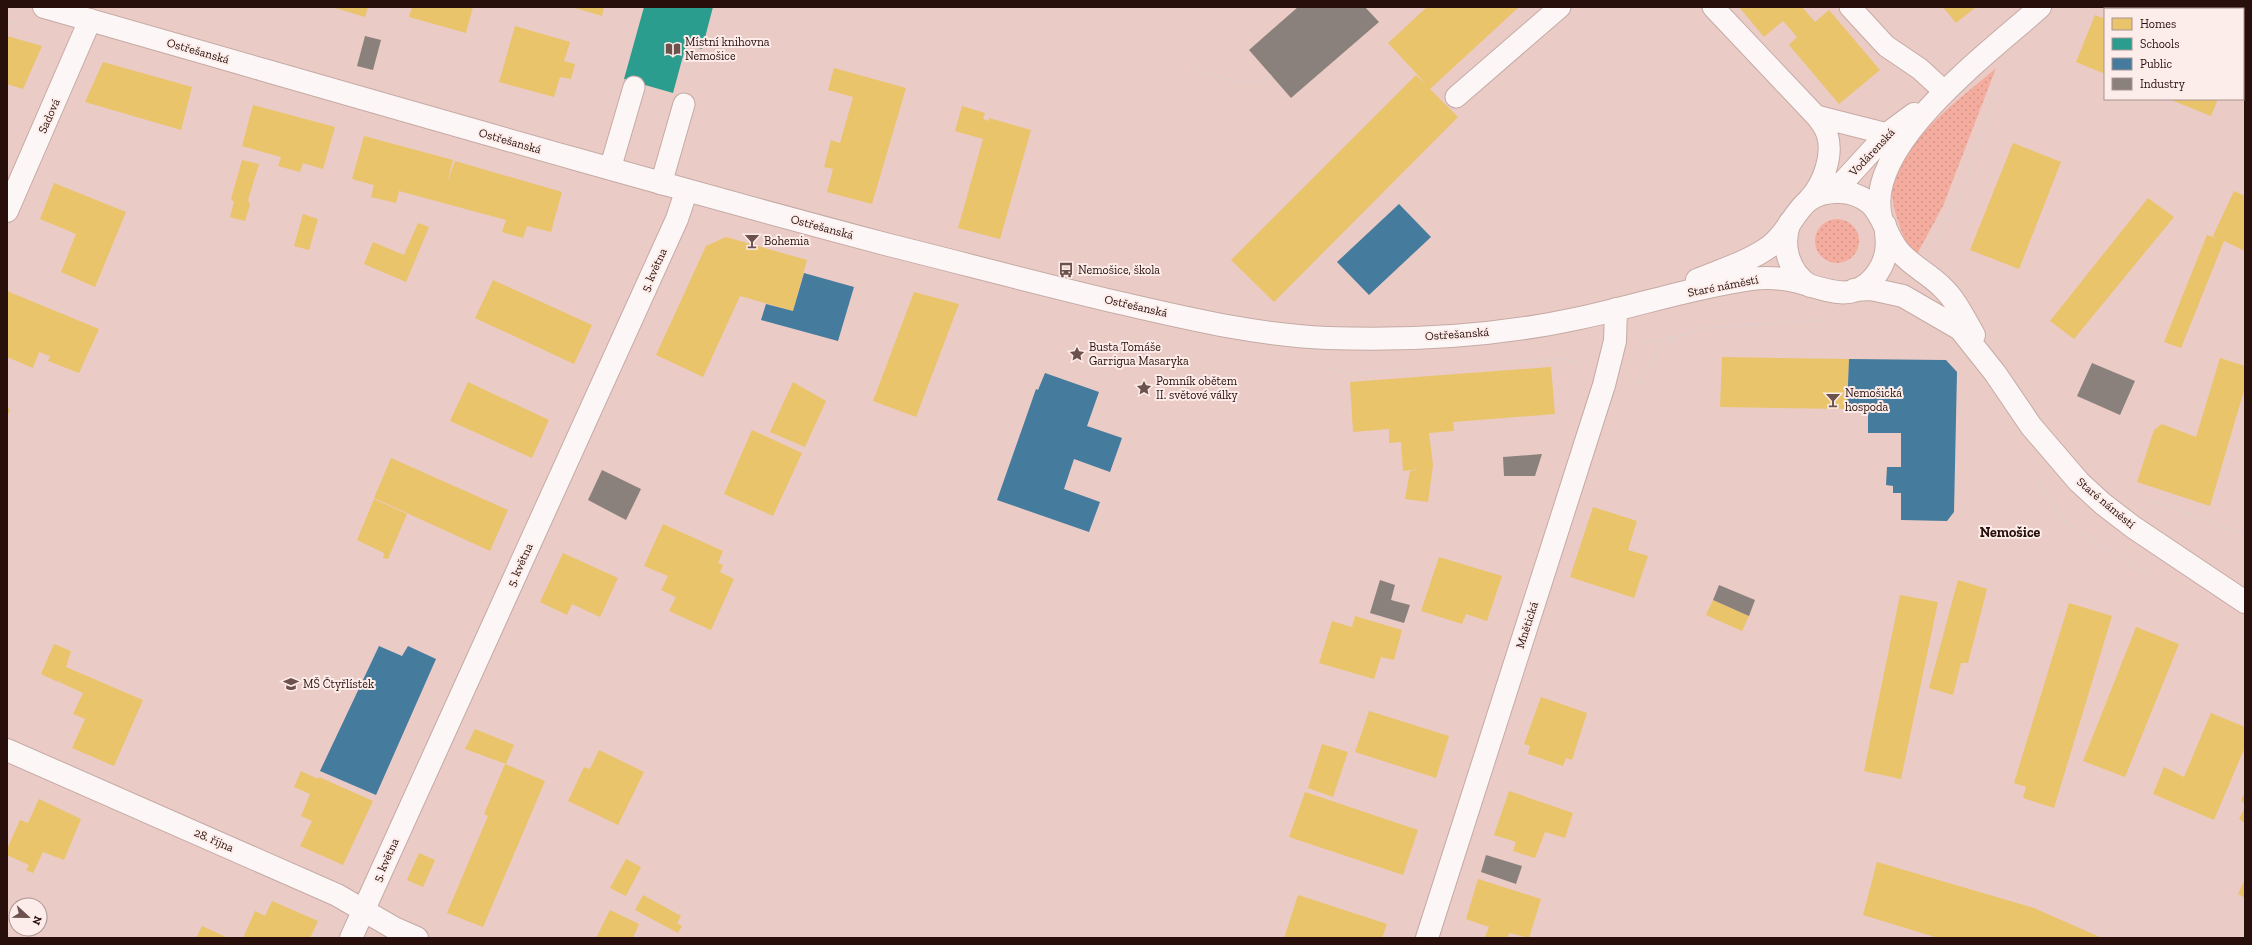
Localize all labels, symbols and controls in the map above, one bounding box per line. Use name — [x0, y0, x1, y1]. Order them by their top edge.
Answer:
legend — [2104, 8, 2244, 100]
text: Homes — [2140, 17, 2176, 31]
street label: Ostřešanská — [165, 35, 231, 67]
place label: Místní knihovna Nemošice — [685, 35, 770, 63]
text: Schools — [2140, 37, 2179, 51]
library icon: Místní knihovna Nemošice — [664, 40, 682, 58]
text: Public — [2140, 57, 2173, 71]
text: Industry — [2140, 77, 2186, 91]
street label: Sadová — [35, 96, 63, 136]
street label: Ostřešanská — [477, 125, 543, 157]
street label: Vodárenská — [1846, 125, 1898, 180]
street label: Ostřešanská — [789, 212, 855, 242]
bar icon: Bohemia — [743, 232, 761, 250]
place label: Bohemia — [764, 234, 809, 248]
street label: 5. května — [638, 246, 670, 294]
bus stop icon: Nemošice, škola — [1057, 261, 1075, 279]
place label: Nemošice, škola — [1078, 263, 1160, 277]
street label: Staré náměstí — [1686, 272, 1760, 300]
street label: Ostřešanská — [1103, 292, 1169, 320]
street label: Ostřešanská — [1424, 325, 1490, 343]
place label: Busta Tomáše Garrigua Masaryka — [1089, 340, 1189, 368]
place icon: Busta Tomáše Garrigua Masaryka — [1068, 345, 1086, 363]
place label: Pomník obětem II. světové války — [1156, 374, 1239, 402]
place icon: Pomník obětem II. světové války — [1135, 379, 1153, 397]
place label: Nemošická hospoda — [1845, 386, 1902, 414]
bar icon: Nemošická hospoda — [1824, 391, 1842, 409]
street label: Staré náměstí — [2074, 475, 2138, 532]
district label: Nemošice — [1980, 524, 2041, 541]
street label: 5. května — [504, 541, 536, 589]
street label: Mnětická — [1513, 600, 1541, 650]
school or university icon: MŠ Čtyřlístek — [282, 675, 300, 693]
place label: MŠ Čtyřlístek — [303, 676, 375, 691]
street label: 28. října — [192, 825, 236, 856]
street label: 5. května — [370, 836, 402, 884]
north arrow — [8, 897, 48, 937]
text: N — [29, 914, 44, 927]

